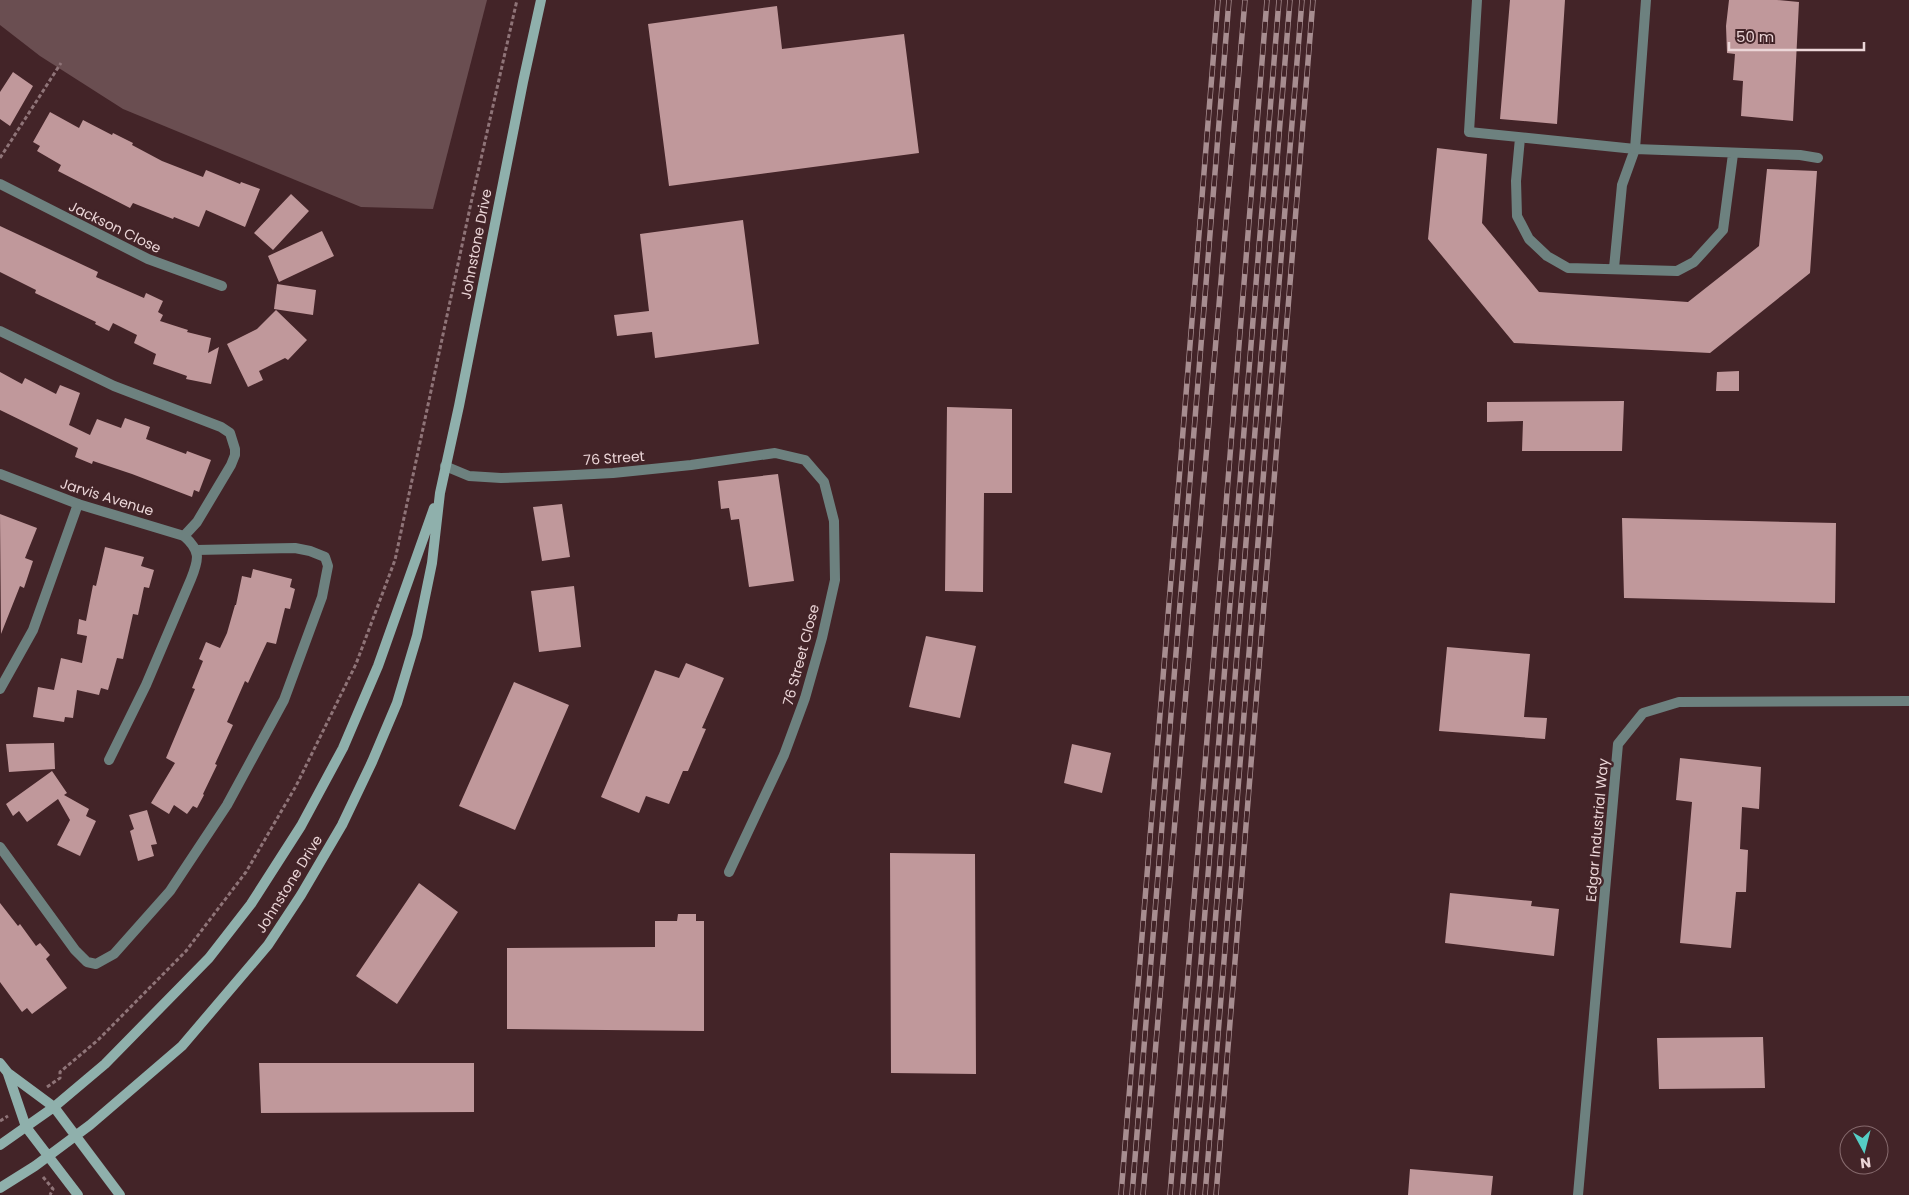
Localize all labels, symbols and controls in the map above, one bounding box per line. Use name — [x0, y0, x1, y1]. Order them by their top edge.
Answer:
scale bar — [1729, 20, 1864, 52]
text: 50 m — [1736, 26, 1774, 47]
street label: Johnstone Drive — [455, 187, 497, 301]
street label: Jackson Close — [65, 196, 165, 258]
street label: 76 Street — [583, 446, 645, 470]
street label: Jarvis Avenue — [58, 473, 157, 521]
street label: 76 Street Close — [778, 602, 824, 708]
street label: Edgar Industrial Way — [1581, 757, 1613, 903]
street label: Johnstone Drive — [251, 831, 327, 937]
north arrow — [1839, 1125, 1889, 1175]
text: N — [1859, 1152, 1872, 1173]

